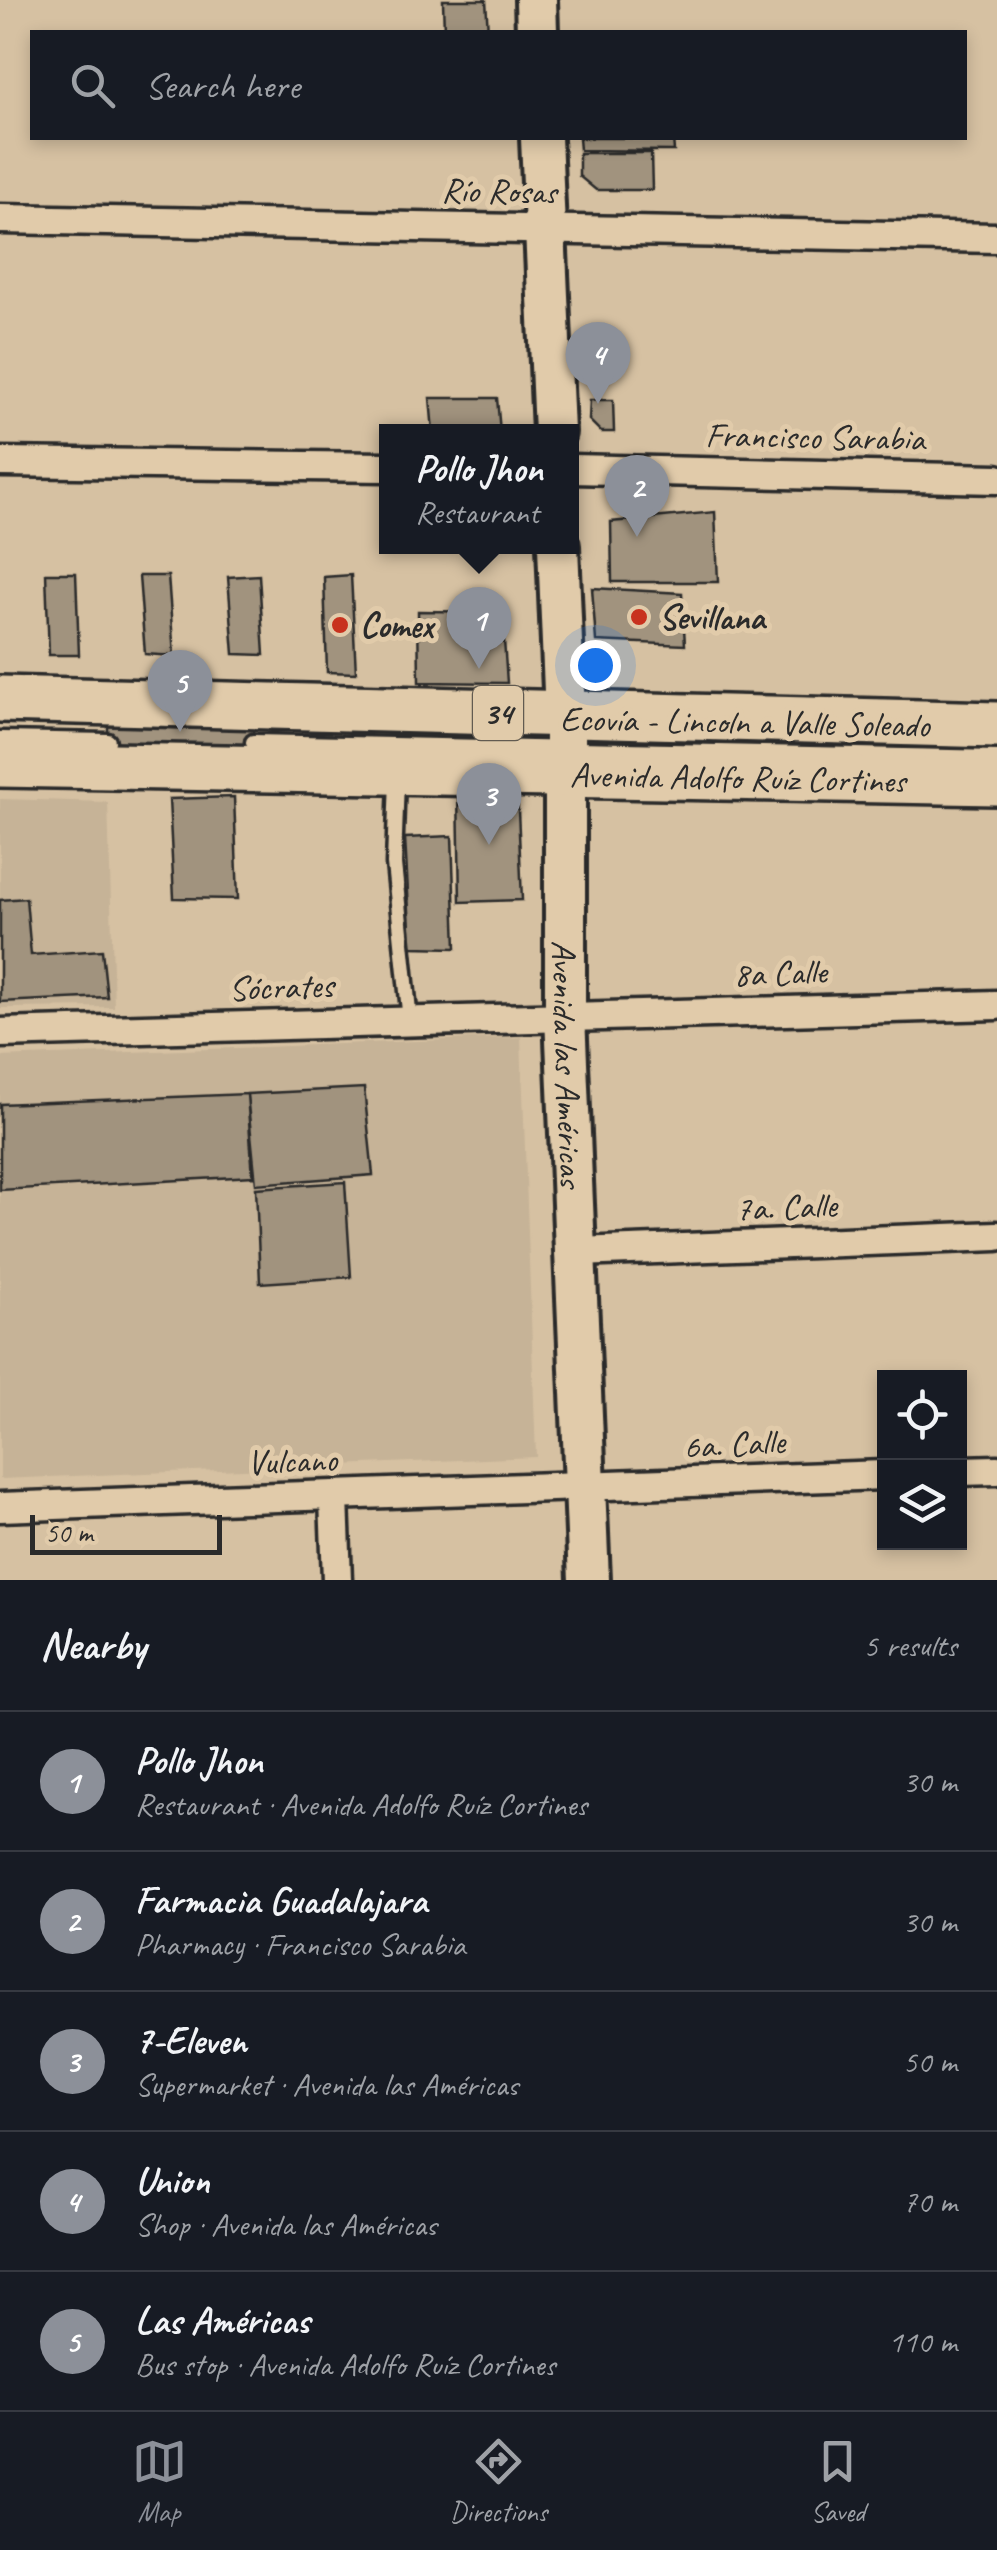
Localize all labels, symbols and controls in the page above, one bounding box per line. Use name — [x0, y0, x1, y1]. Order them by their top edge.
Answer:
search box — [30, 30, 967, 140]
icon: search — [65, 58, 120, 113]
text: Search here — [145, 62, 300, 109]
street label: Río Rosas — [441, 167, 560, 215]
pin: 4 — [566, 322, 630, 404]
street label: Francisco Sarabia — [705, 413, 928, 461]
popup — [379, 424, 579, 554]
text: Pollo Jhon — [415, 445, 543, 492]
pin: 2 — [604, 454, 670, 537]
text: Restaurant — [415, 492, 539, 533]
pin: 1 — [446, 586, 512, 669]
place label: Sevillana — [659, 595, 768, 640]
place label: Comex — [360, 603, 436, 648]
marker: Sevillana — [628, 606, 650, 628]
marker: Comex — [329, 614, 351, 636]
your location — [570, 640, 621, 691]
pin: 5 — [148, 650, 212, 732]
road number: 34 — [473, 686, 523, 740]
street label: Ecovía - Lincoln a Valle Soleado — [560, 696, 932, 748]
street label: Avenida Adolfo Ruíz Cortines — [570, 752, 909, 803]
pin: 3 — [456, 762, 522, 845]
street label: Avenida las Américas — [543, 940, 595, 1191]
street label: 8a Calle — [733, 949, 830, 997]
street label: Sócrates — [228, 963, 337, 1011]
street label: 7a. Calle — [735, 1183, 840, 1231]
map controls — [877, 1370, 967, 1550]
button: locate — [877, 1370, 967, 1460]
street label: 6a. Calle — [682, 1419, 788, 1469]
street label: Vulcano — [246, 1437, 339, 1485]
button: layers — [877, 1460, 967, 1550]
scale bar — [30, 1510, 222, 1554]
text: 50 m — [45, 1515, 93, 1550]
text: Nearby — [40, 1619, 146, 1672]
text: 5 results — [863, 1625, 957, 1666]
text: Pollo Jhon — [135, 1737, 263, 1784]
text: 1 — [65, 1761, 80, 1802]
text: 30 m — [903, 1761, 957, 1802]
text: Restaurant · Avenida Adolfo Ruíz Cortines — [135, 1784, 587, 1825]
text: Farmacia Guadalajara — [135, 1877, 427, 1924]
text: 2 — [65, 1901, 80, 1942]
text: 30 m — [903, 1901, 957, 1942]
text: Pharmacy · Francisco Sarabia — [135, 1924, 466, 1965]
text: 7-Eleven — [135, 2017, 247, 2064]
text: 3 — [65, 2041, 80, 2082]
text: 50 m — [903, 2041, 957, 2082]
text: Supermarket · Avenida las Américas — [135, 2064, 518, 2105]
text: Union — [135, 2157, 209, 2204]
text: 4 — [65, 2181, 80, 2222]
text: 70 m — [903, 2181, 957, 2222]
text: Shop · Avenida las Américas — [135, 2204, 437, 2245]
text: Las Américas — [135, 2297, 310, 2344]
text: 5 — [66, 2321, 79, 2362]
text: 110 m — [888, 2321, 957, 2362]
text: Bus stop · Avenida Adolfo Ruíz Cortines — [135, 2344, 555, 2385]
tab: Map — [132, 2434, 187, 2529]
tab: Directions — [450, 2434, 547, 2529]
tab: Saved — [810, 2434, 865, 2529]

